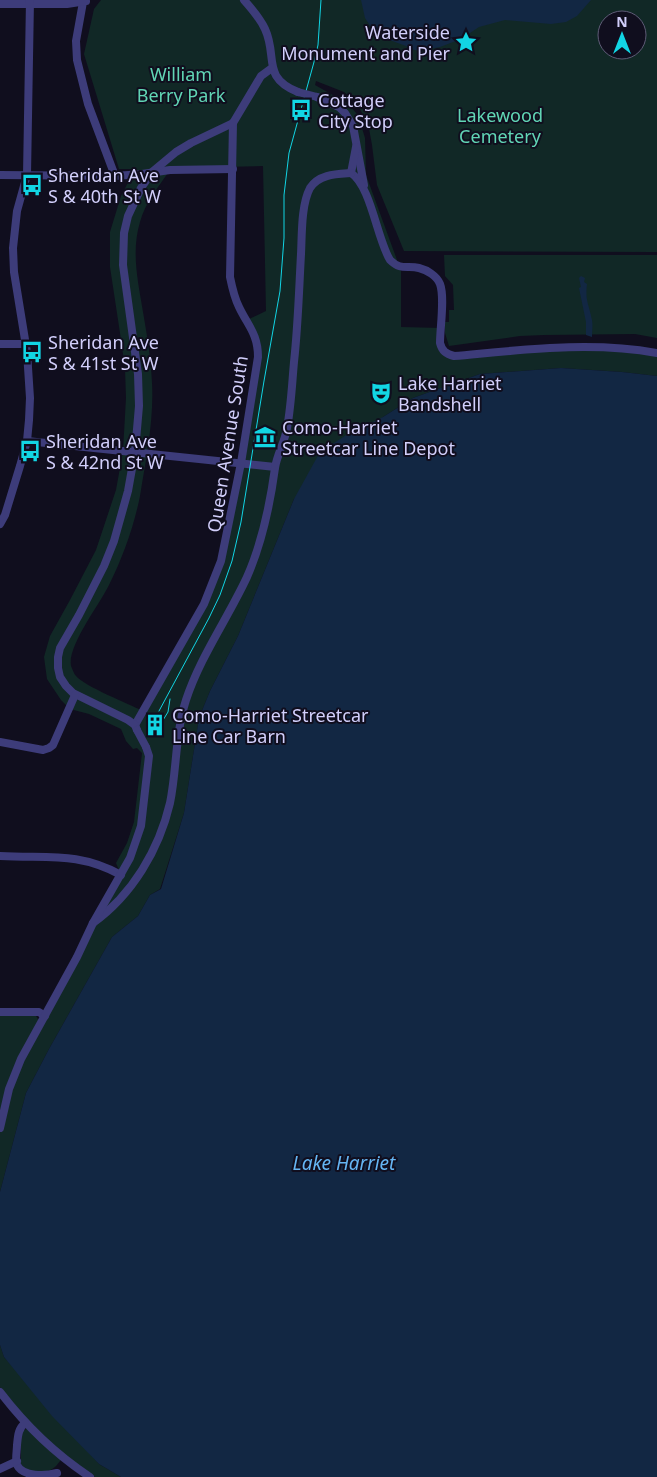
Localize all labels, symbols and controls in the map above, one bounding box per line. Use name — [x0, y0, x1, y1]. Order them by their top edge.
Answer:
north arrow — [597, 10, 647, 60]
text: N — [616, 12, 628, 31]
place label: Waterside Monument and Pier — [281, 20, 451, 65]
place icon: Waterside Monument and Pier — [453, 29, 479, 55]
park label: William Berry Park — [137, 62, 226, 107]
place label: Cottage City Stop — [318, 88, 393, 133]
bus stop icon: Cottage City Stop — [288, 97, 314, 123]
park label: Lakewood Cemetery — [457, 103, 543, 148]
place label: Sheridan Ave S & 40th St W — [48, 163, 161, 208]
bus stop icon: Sheridan Ave S & 40th St W — [19, 172, 45, 198]
place label: Sheridan Ave S & 41st St W — [48, 330, 159, 375]
bus stop icon: Sheridan Ave S & 41st St W — [19, 339, 45, 365]
street label: Queen Avenue South — [201, 354, 253, 534]
place label: Lake Harriet Bandshell — [398, 371, 502, 416]
theatre icon: Lake Harriet Bandshell — [368, 380, 394, 406]
place label: Como-Harriet Streetcar Line Depot — [282, 415, 455, 460]
museum icon: Como-Harriet Streetcar Line Depot — [252, 424, 278, 450]
place label: Sheridan Ave S & 42nd St W — [46, 429, 164, 474]
bus stop icon: Sheridan Ave S & 42nd St W — [17, 438, 43, 464]
place label: Como-Harriet Streetcar Line Car Barn — [172, 703, 369, 748]
building icon: Como-Harriet Streetcar Line Car Barn — [142, 712, 168, 738]
water label: Lake Harriet — [293, 1150, 396, 1176]

